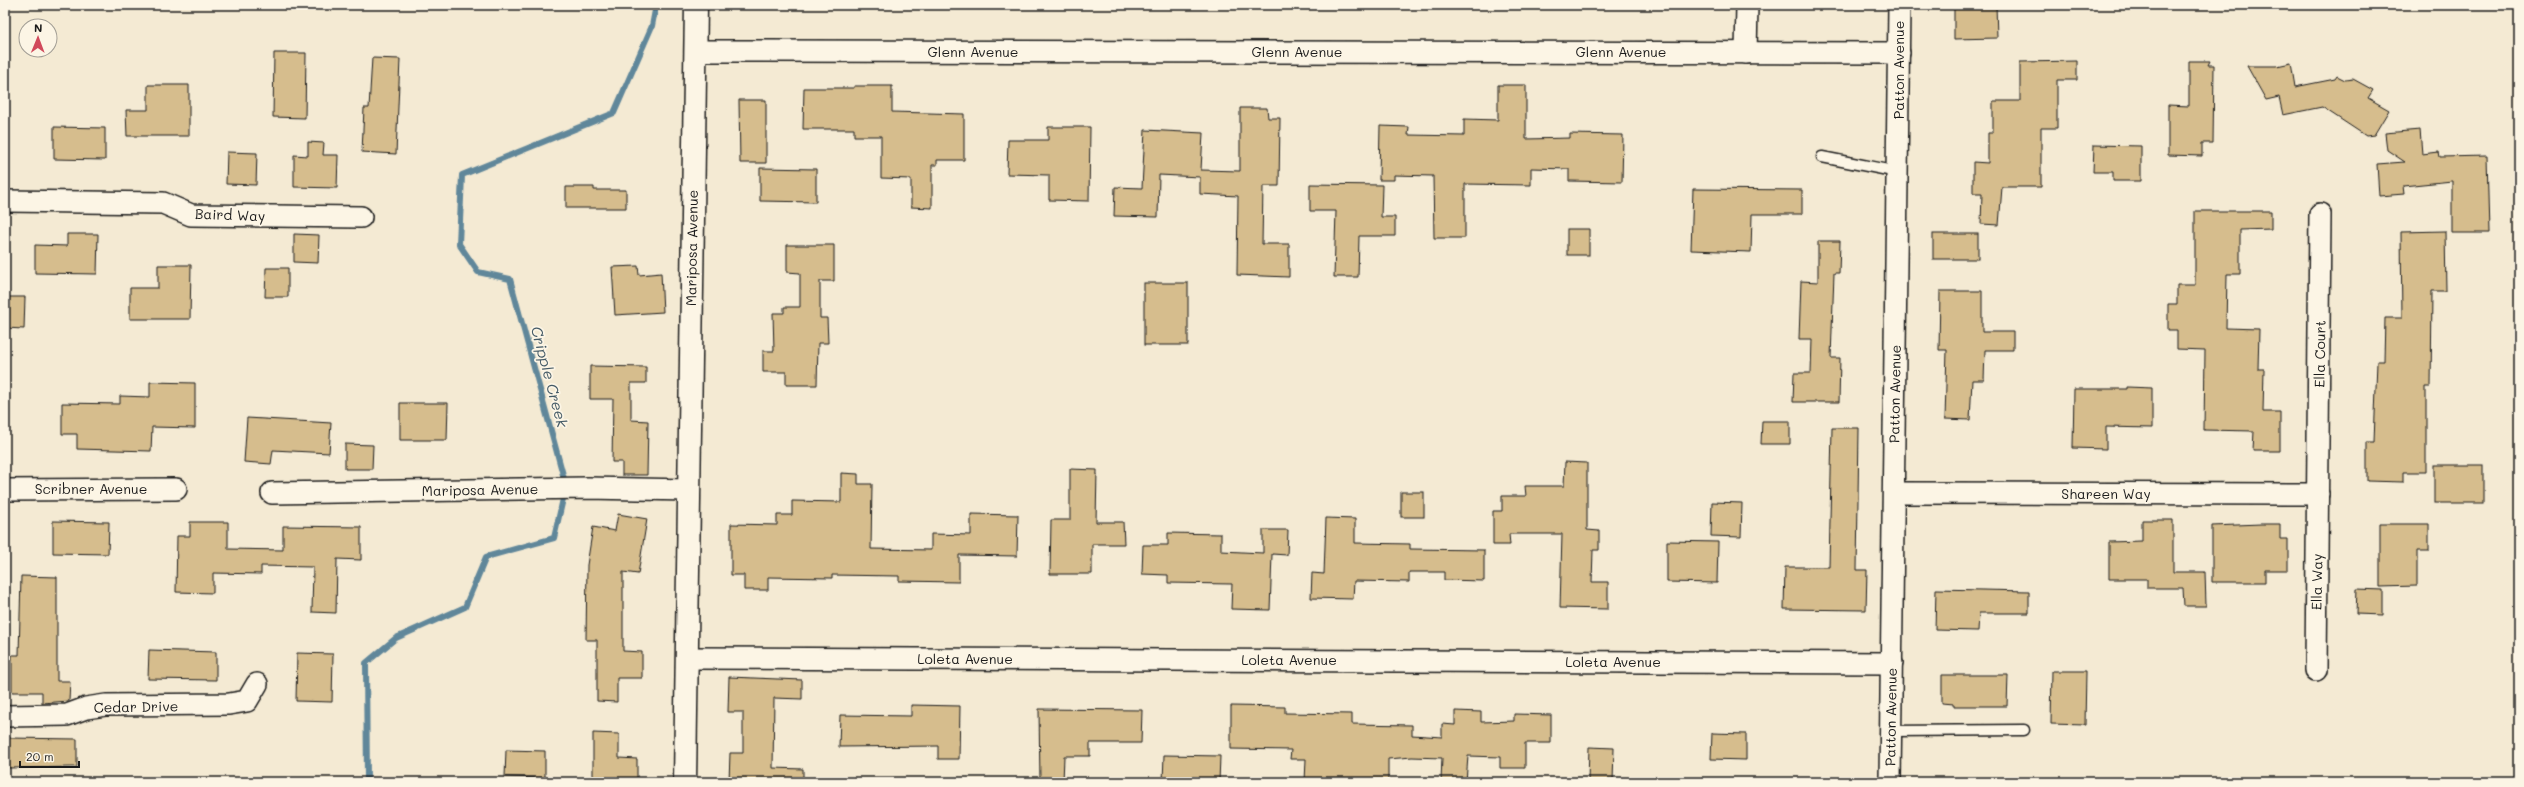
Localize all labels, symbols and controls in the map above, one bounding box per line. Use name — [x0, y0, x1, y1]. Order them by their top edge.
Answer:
north arrow — [18, 18, 58, 58]
text: N — [34, 20, 42, 35]
street label: Patton Avenue — [1889, 21, 1908, 119]
street label: Glenn Avenue — [928, 42, 1019, 61]
street label: Glenn Avenue — [1252, 42, 1343, 61]
street label: Glenn Avenue — [1576, 42, 1667, 61]
street label: Mariposa Avenue — [681, 190, 702, 306]
street label: Baird Way — [195, 204, 266, 225]
street label: Ella Court — [2309, 320, 2330, 388]
water label: Cripple Creek — [527, 324, 573, 431]
street label: Patton Avenue — [1884, 345, 1905, 443]
street label: Scribner Avenue — [35, 479, 147, 498]
street label: Mariposa Avenue — [422, 479, 538, 500]
street label: Shareen Way — [2061, 484, 2151, 503]
street label: Ella Way — [2307, 554, 2326, 610]
street label: Loleta Avenue — [917, 649, 1013, 668]
street label: Loleta Avenue — [1241, 650, 1337, 669]
street label: Loleta Avenue — [1565, 652, 1661, 671]
street label: Patton Avenue — [1880, 668, 1901, 766]
street label: Cedar Drive — [93, 696, 179, 717]
scale bar — [20, 743, 79, 769]
text: 20 m — [26, 748, 54, 764]

